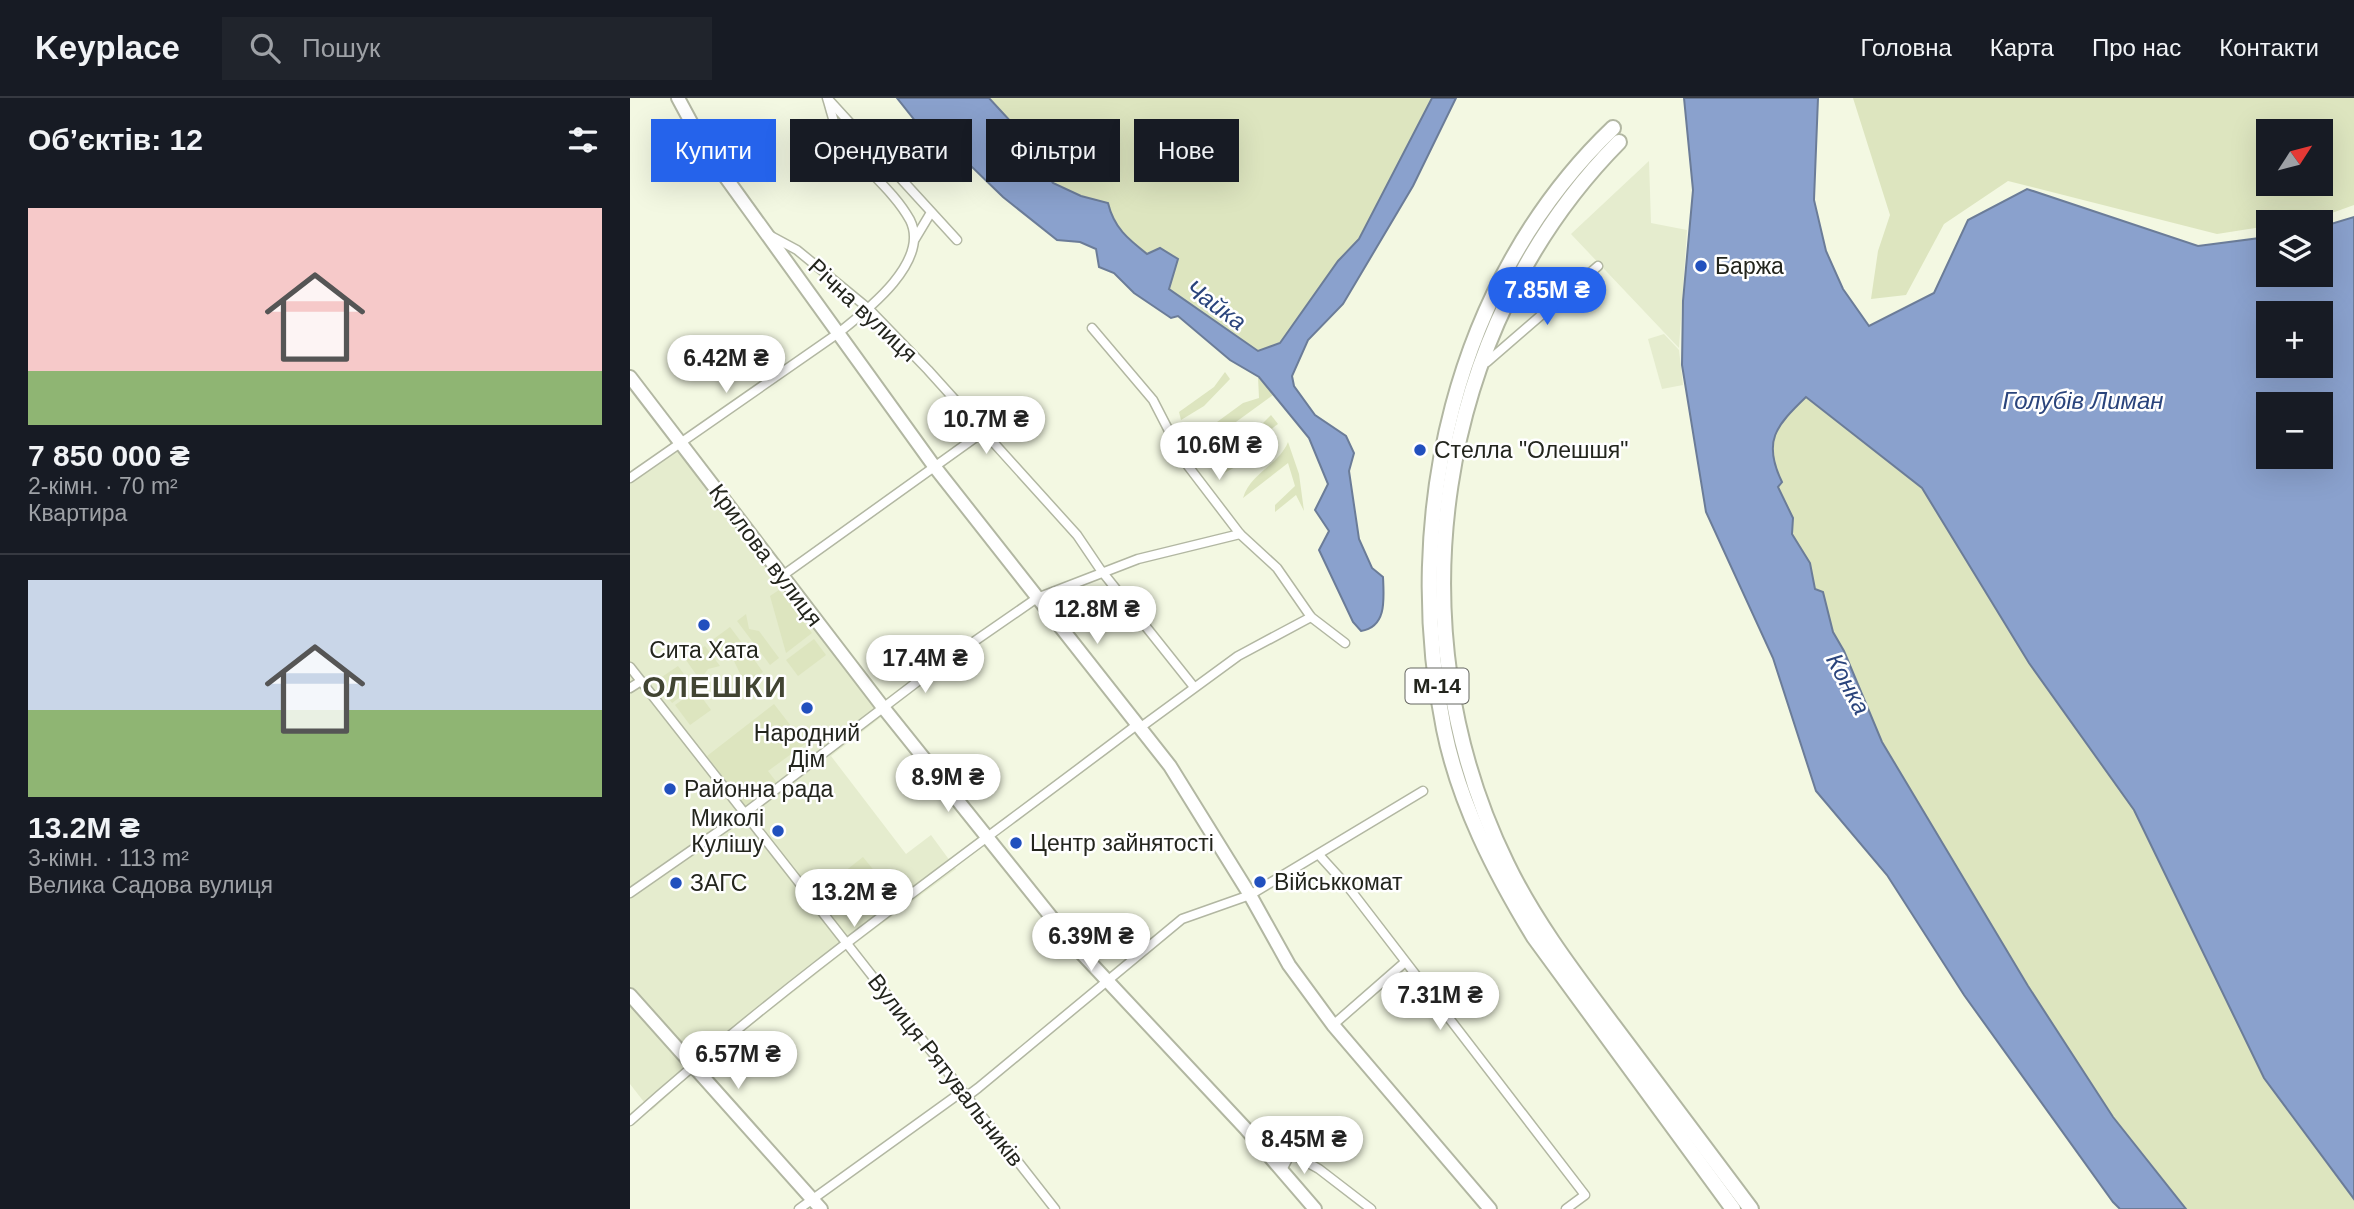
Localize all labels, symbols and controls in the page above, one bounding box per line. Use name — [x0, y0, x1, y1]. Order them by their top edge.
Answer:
search box — [222, 17, 712, 80]
text: Keyplace — [35, 29, 180, 66]
icon: search — [246, 29, 284, 67]
text: Пошук — [302, 33, 380, 63]
text: Головна — [1861, 34, 1952, 61]
text: Карта — [1990, 34, 2054, 61]
text: Про нас — [2092, 34, 2181, 61]
text: Контакти — [2219, 34, 2319, 61]
chip: Купити — [651, 119, 776, 182]
chip: Орендувати — [790, 119, 972, 182]
chip: Фільтри — [986, 119, 1120, 182]
chip: Нове — [1134, 119, 1239, 182]
north arrow — [2256, 119, 2333, 196]
map controls — [2256, 119, 2333, 469]
icon: filters — [564, 121, 602, 159]
text: Об’єктів: 12 — [28, 123, 203, 156]
button: layers — [2256, 210, 2333, 287]
street label: Річна вулиця — [803, 253, 923, 367]
place label: Баржа — [1715, 253, 1784, 279]
icon: home — [252, 254, 378, 380]
marker: Баржа — [1693, 258, 1709, 274]
pin: 7.85M ₴ — [1482, 268, 1612, 327]
water label: Чайка — [1181, 274, 1252, 335]
text: 7.85M ₴ — [1504, 277, 1590, 303]
button: + — [2256, 301, 2333, 378]
pin: 6.42M ₴ — [661, 336, 791, 395]
text: 6.42M ₴ — [683, 345, 769, 371]
water label: Голубів Лиман — [2002, 387, 2164, 414]
button: − — [2256, 392, 2333, 469]
pin: 10.7M ₴ — [921, 396, 1051, 456]
text: 10.7M ₴ — [943, 406, 1029, 432]
pin: 10.6M ₴ — [1154, 422, 1284, 482]
text: 10.6M ₴ — [1176, 432, 1262, 458]
place label: Стелла "Олешшя" — [1434, 437, 1628, 463]
text: 7 850 000 ₴ — [28, 439, 190, 472]
marker: Стелла "Олешшя" — [1412, 442, 1428, 458]
text: 2-кімн. · 70 m² — [28, 473, 178, 499]
street label: Крилова вулиця — [704, 479, 828, 631]
text: Квартира — [28, 500, 127, 526]
pin: 12.8M ₴ — [1032, 587, 1162, 646]
text: 12.8M ₴ — [1054, 596, 1140, 622]
marker: Сита Хата — [696, 617, 712, 633]
icon: home — [252, 626, 378, 752]
pin: 17.4M ₴ — [860, 636, 990, 695]
place label: Сита Хата — [649, 637, 759, 663]
text: 17.4M ₴ — [882, 645, 968, 671]
water label: Конка — [1821, 649, 1876, 719]
road number: М-14 — [1406, 668, 1468, 704]
district label: ОЛЕШКИ — [642, 670, 788, 703]
marker: Народний Дім — [799, 700, 815, 716]
place label: Народний Дім — [754, 720, 860, 772]
pin: 8.9M ₴ — [891, 754, 1005, 814]
text: 8.9M ₴ — [912, 764, 984, 790]
place label: Районна рада — [684, 776, 834, 802]
marker: Районна рада — [662, 781, 678, 797]
place label: Миколі Кулішу — [691, 805, 764, 857]
text: 13.2M ₴ — [28, 811, 140, 844]
marker: Миколі Кулішу — [770, 823, 786, 839]
place label: Центр зайнятості — [1030, 830, 1214, 856]
marker: Центр зайнятості — [1008, 835, 1024, 851]
text: 3-кімн. · 113 m² — [28, 845, 189, 871]
place label: Військкомат — [1274, 869, 1403, 895]
place label: ЗАГС — [690, 870, 747, 896]
pin: 13.2M ₴ — [789, 870, 919, 929]
text: Велика Садова вулиця — [28, 872, 273, 898]
marker: Військкомат — [1252, 874, 1268, 890]
marker: ЗАГС — [668, 875, 684, 891]
text: 13.2M ₴ — [811, 879, 897, 905]
pin: 6.39M ₴ — [1026, 914, 1156, 973]
text: 6.39M ₴ — [1048, 923, 1134, 949]
street label: Вулиця Рятувальників — [863, 969, 1029, 1171]
pin: 7.31M ₴ — [1375, 972, 1505, 1032]
text: 7.31M ₴ — [1397, 982, 1483, 1008]
pin: 6.57M ₴ — [673, 1032, 803, 1091]
text: 6.57M ₴ — [695, 1041, 781, 1067]
pin: 8.45M ₴ — [1239, 1116, 1369, 1176]
text: 8.45M ₴ — [1261, 1126, 1347, 1152]

